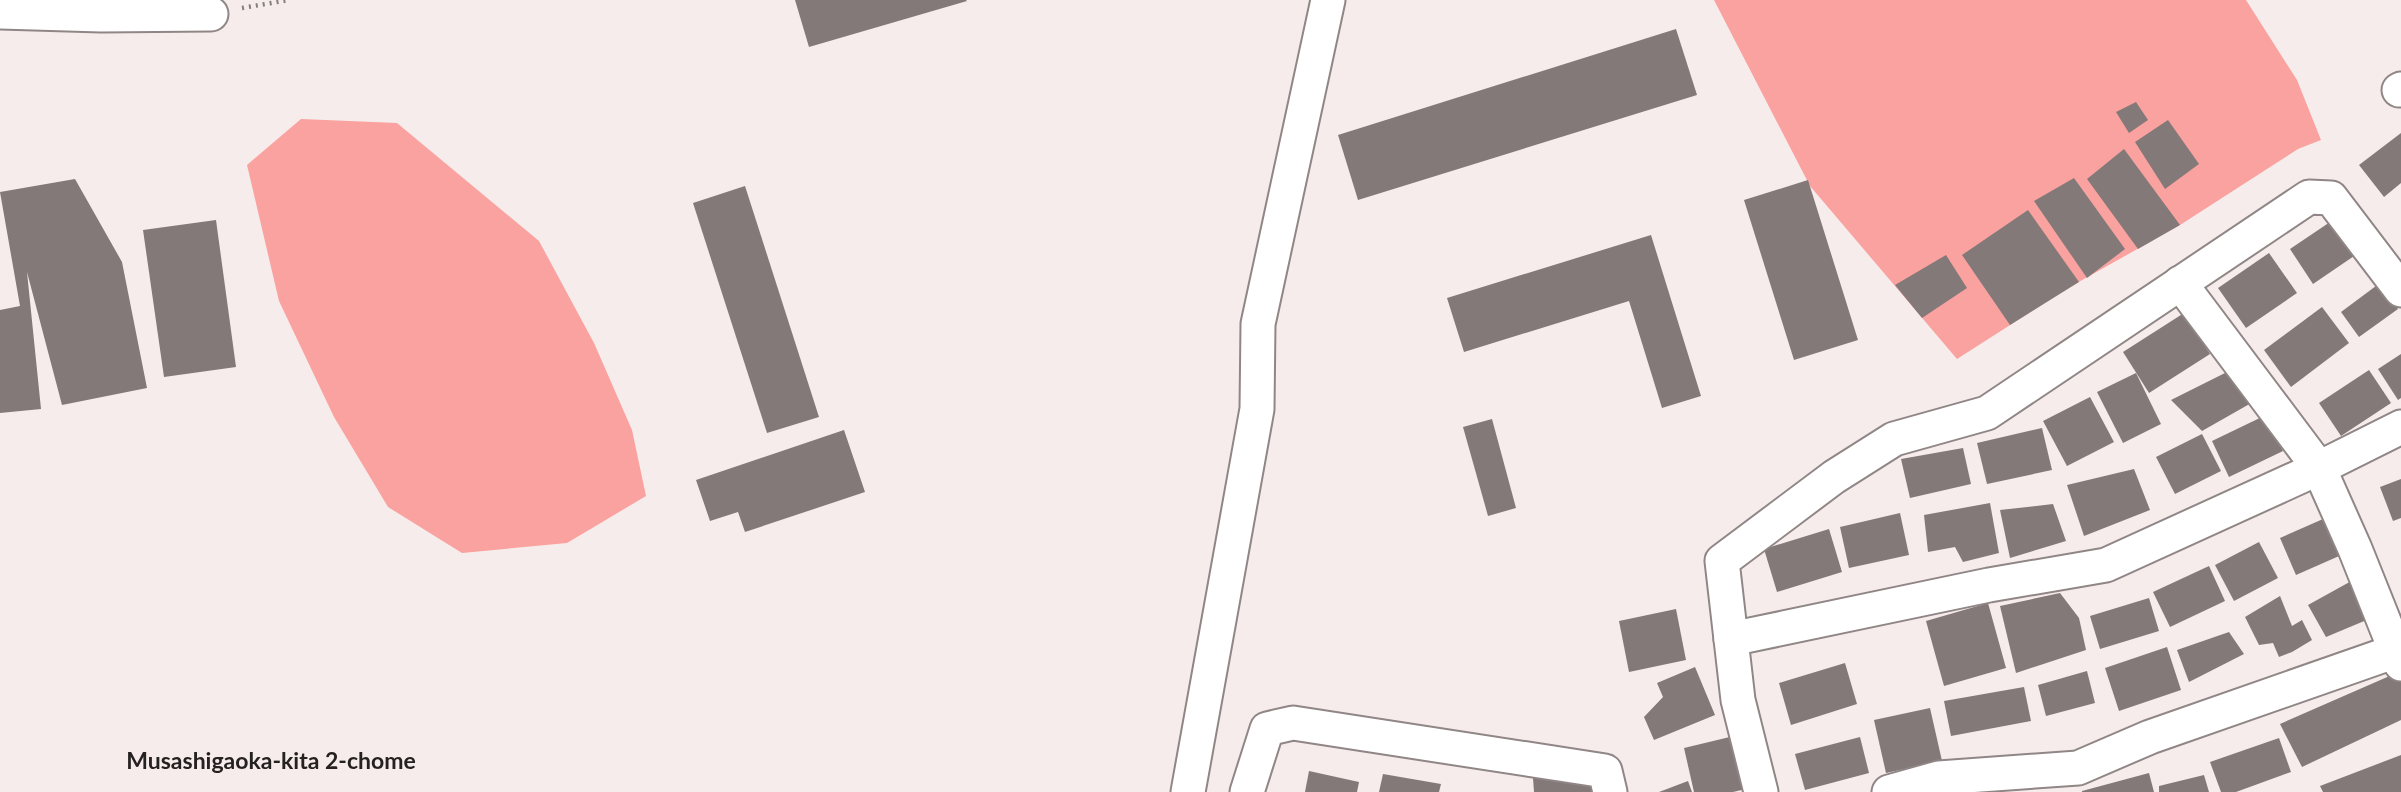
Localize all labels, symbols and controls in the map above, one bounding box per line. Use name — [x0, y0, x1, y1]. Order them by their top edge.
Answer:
district label: Musashigaoka-kita 2-chome — [126, 746, 416, 774]

